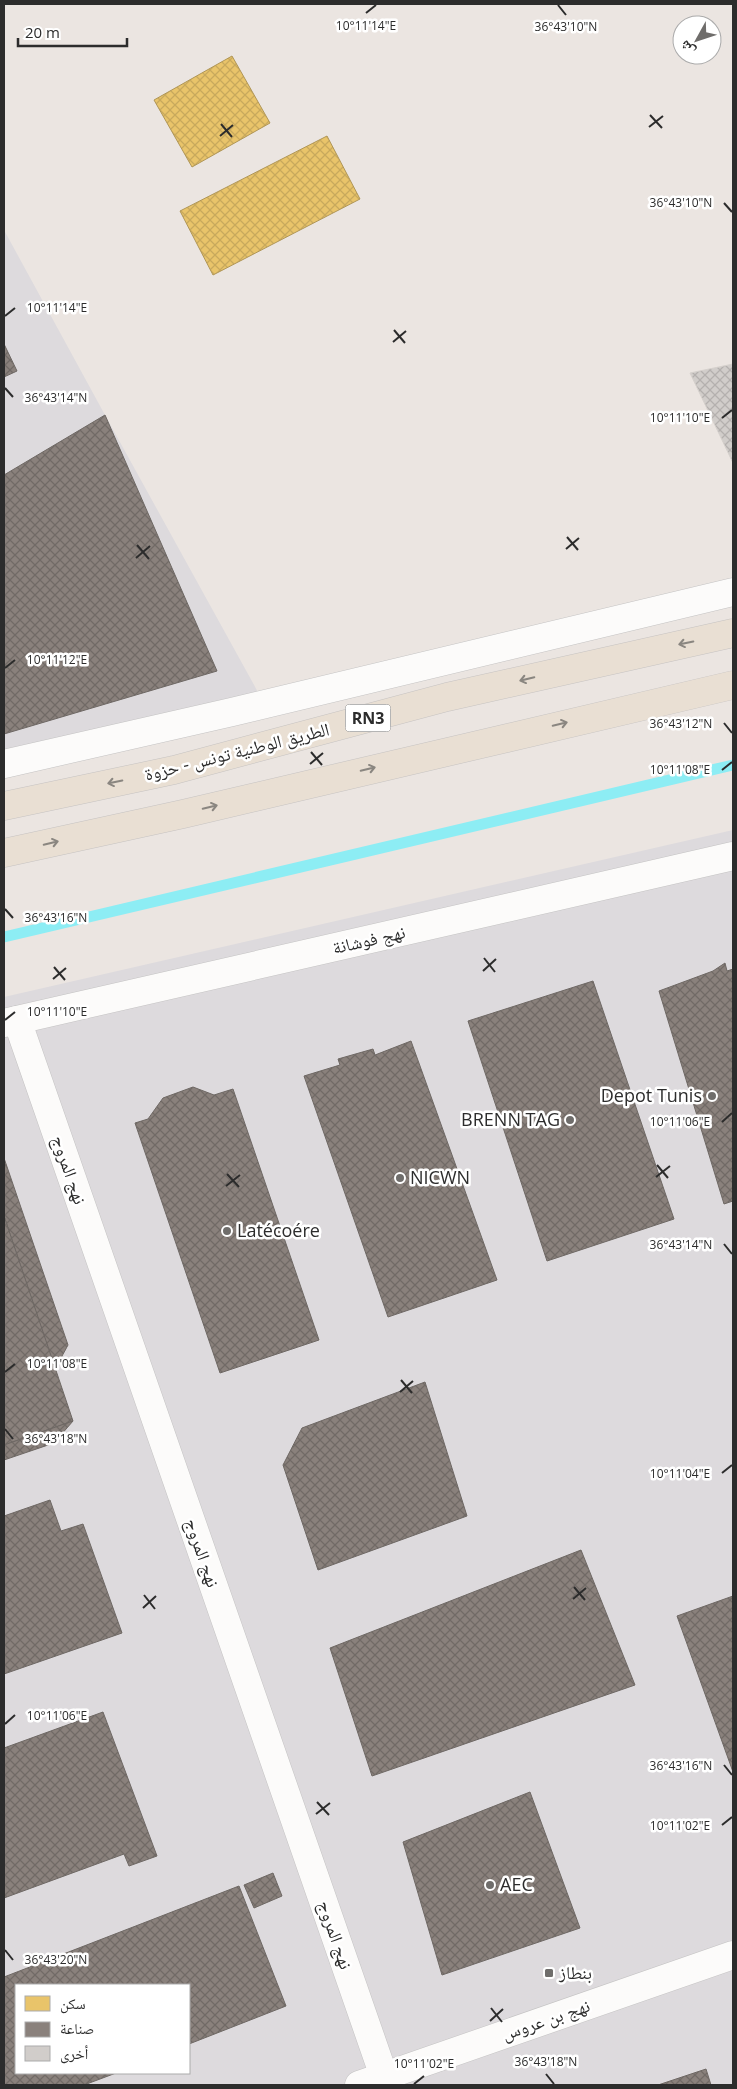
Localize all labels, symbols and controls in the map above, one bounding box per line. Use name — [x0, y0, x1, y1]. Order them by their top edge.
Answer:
scale bar — [18, 15, 126, 47]
north arrow — [672, 15, 722, 65]
text: 10°11'14"E — [336, 17, 396, 34]
text: 36°43'10"N — [535, 18, 597, 35]
text: 20 m — [25, 22, 60, 42]
text: ش — [675, 37, 699, 60]
text: 36°43'10"N — [650, 194, 712, 211]
text: 10°11'14"E — [27, 299, 87, 316]
text: 36°43'14"N — [25, 389, 87, 406]
text: 10°11'10"E — [650, 409, 710, 426]
one-way arrow — [678, 639, 694, 648]
text: 10°11'12"E — [27, 651, 87, 668]
one-way arrow — [520, 675, 536, 684]
road number: RN3 — [346, 704, 390, 731]
text: 36°43'12"N — [650, 715, 712, 732]
street label: الطريق الوطنية تونس - حزوة — [142, 716, 332, 786]
one-way arrow — [552, 719, 568, 729]
text: 10°11'08"E — [650, 761, 710, 778]
one-way arrow — [359, 764, 375, 773]
one-way arrow — [107, 778, 123, 787]
one-way arrow — [201, 802, 217, 811]
one-way arrow — [43, 838, 59, 847]
text: 36°43'16"N — [25, 909, 87, 926]
street label: نهج فوشانة — [330, 919, 408, 960]
text: 10°11'10"E — [27, 1003, 87, 1020]
place label: Depot Tunis — [601, 1083, 702, 1107]
marker: Depot Tunis — [706, 1090, 718, 1102]
place label: BRENN TAG — [461, 1107, 560, 1131]
text: 10°11'06"E — [650, 1113, 710, 1130]
marker: BRENN TAG — [564, 1114, 576, 1126]
street label: نهج المروج — [46, 1132, 93, 1208]
place label: NICWN — [410, 1165, 470, 1189]
marker: NICWN — [394, 1172, 406, 1184]
place label: Latécoére — [237, 1218, 320, 1242]
marker: Latécoére — [221, 1225, 233, 1237]
text: 36°43'14"N — [650, 1236, 712, 1253]
text: 10°11'08"E — [27, 1355, 87, 1372]
text: 36°43'18"N — [25, 1430, 87, 1447]
text: 10°11'04"E — [650, 1465, 710, 1482]
street label: نهج المروج — [179, 1515, 226, 1591]
text: 10°11'06"E — [27, 1707, 87, 1724]
text: 36°43'16"N — [650, 1757, 712, 1774]
text: 10°11'02"E — [650, 1817, 710, 1834]
place label: AEC — [500, 1872, 533, 1896]
marker: AEC — [484, 1879, 496, 1891]
street label: نهج المروج — [312, 1897, 359, 1973]
text: 36°43'20"N — [25, 1951, 87, 1968]
place label: بنطاز — [558, 1960, 592, 1984]
marker: بنطاز — [543, 1967, 555, 1979]
legend — [15, 1984, 190, 2074]
text: سكن — [60, 1993, 86, 2014]
street label: نهج بن عروس — [498, 1993, 593, 2046]
text: صناعة — [60, 2018, 94, 2038]
text: أخرى — [60, 2043, 89, 2064]
text: 36°43'18"N — [515, 2053, 577, 2070]
text: 10°11'02"E — [394, 2055, 454, 2072]

